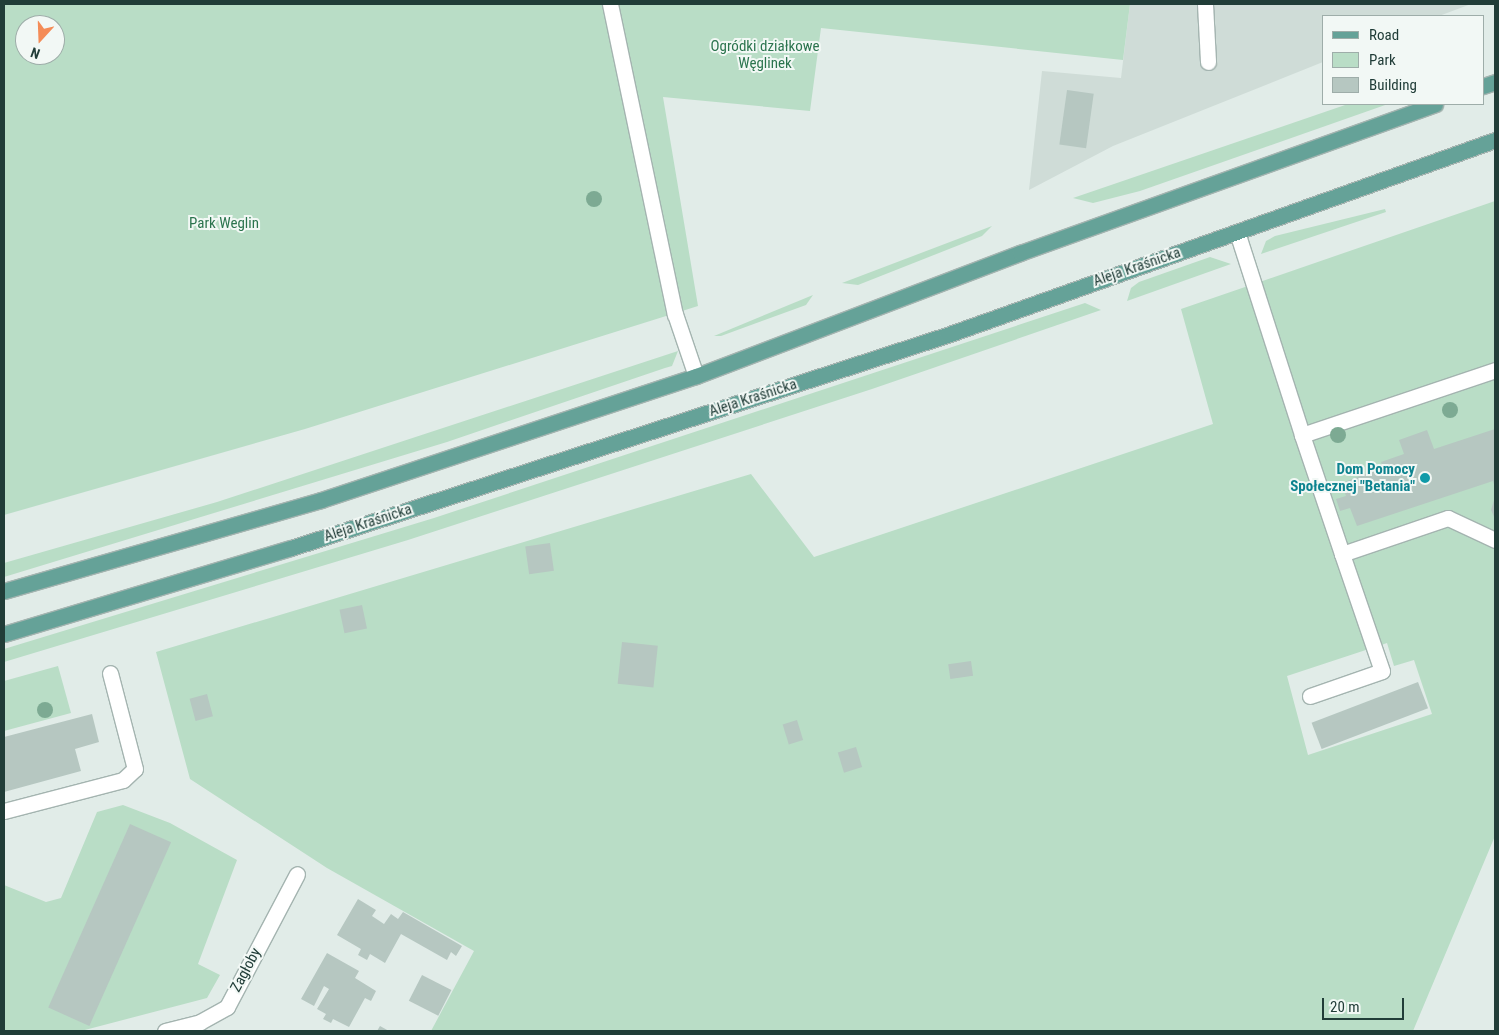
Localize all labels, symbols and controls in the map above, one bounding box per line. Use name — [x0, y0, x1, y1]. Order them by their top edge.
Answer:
north arrow — [15, 15, 65, 65]
legend — [1322, 15, 1484, 105]
text: Road — [1369, 26, 1399, 44]
park label: Ogródki działkowe Węglinek — [711, 37, 819, 72]
text: N — [28, 44, 42, 62]
text: Park — [1369, 51, 1396, 69]
text: Building — [1369, 76, 1417, 94]
park label: Park Weglin — [189, 215, 259, 233]
street label: Aleja Kraśnicka — [1091, 244, 1183, 290]
street label: Aleja Kraśnicka — [707, 375, 799, 421]
place label: Dom Pomocy Społecznej "Betania" — [1290, 460, 1415, 495]
marker: Dom Pomocy Społecznej "Betania" — [1419, 472, 1431, 484]
street label: Aleja Kraśnicka — [322, 500, 414, 546]
street label: Zagłoby — [227, 945, 265, 995]
scale bar — [1324, 988, 1406, 1020]
text: 20 m — [1330, 998, 1360, 1016]

